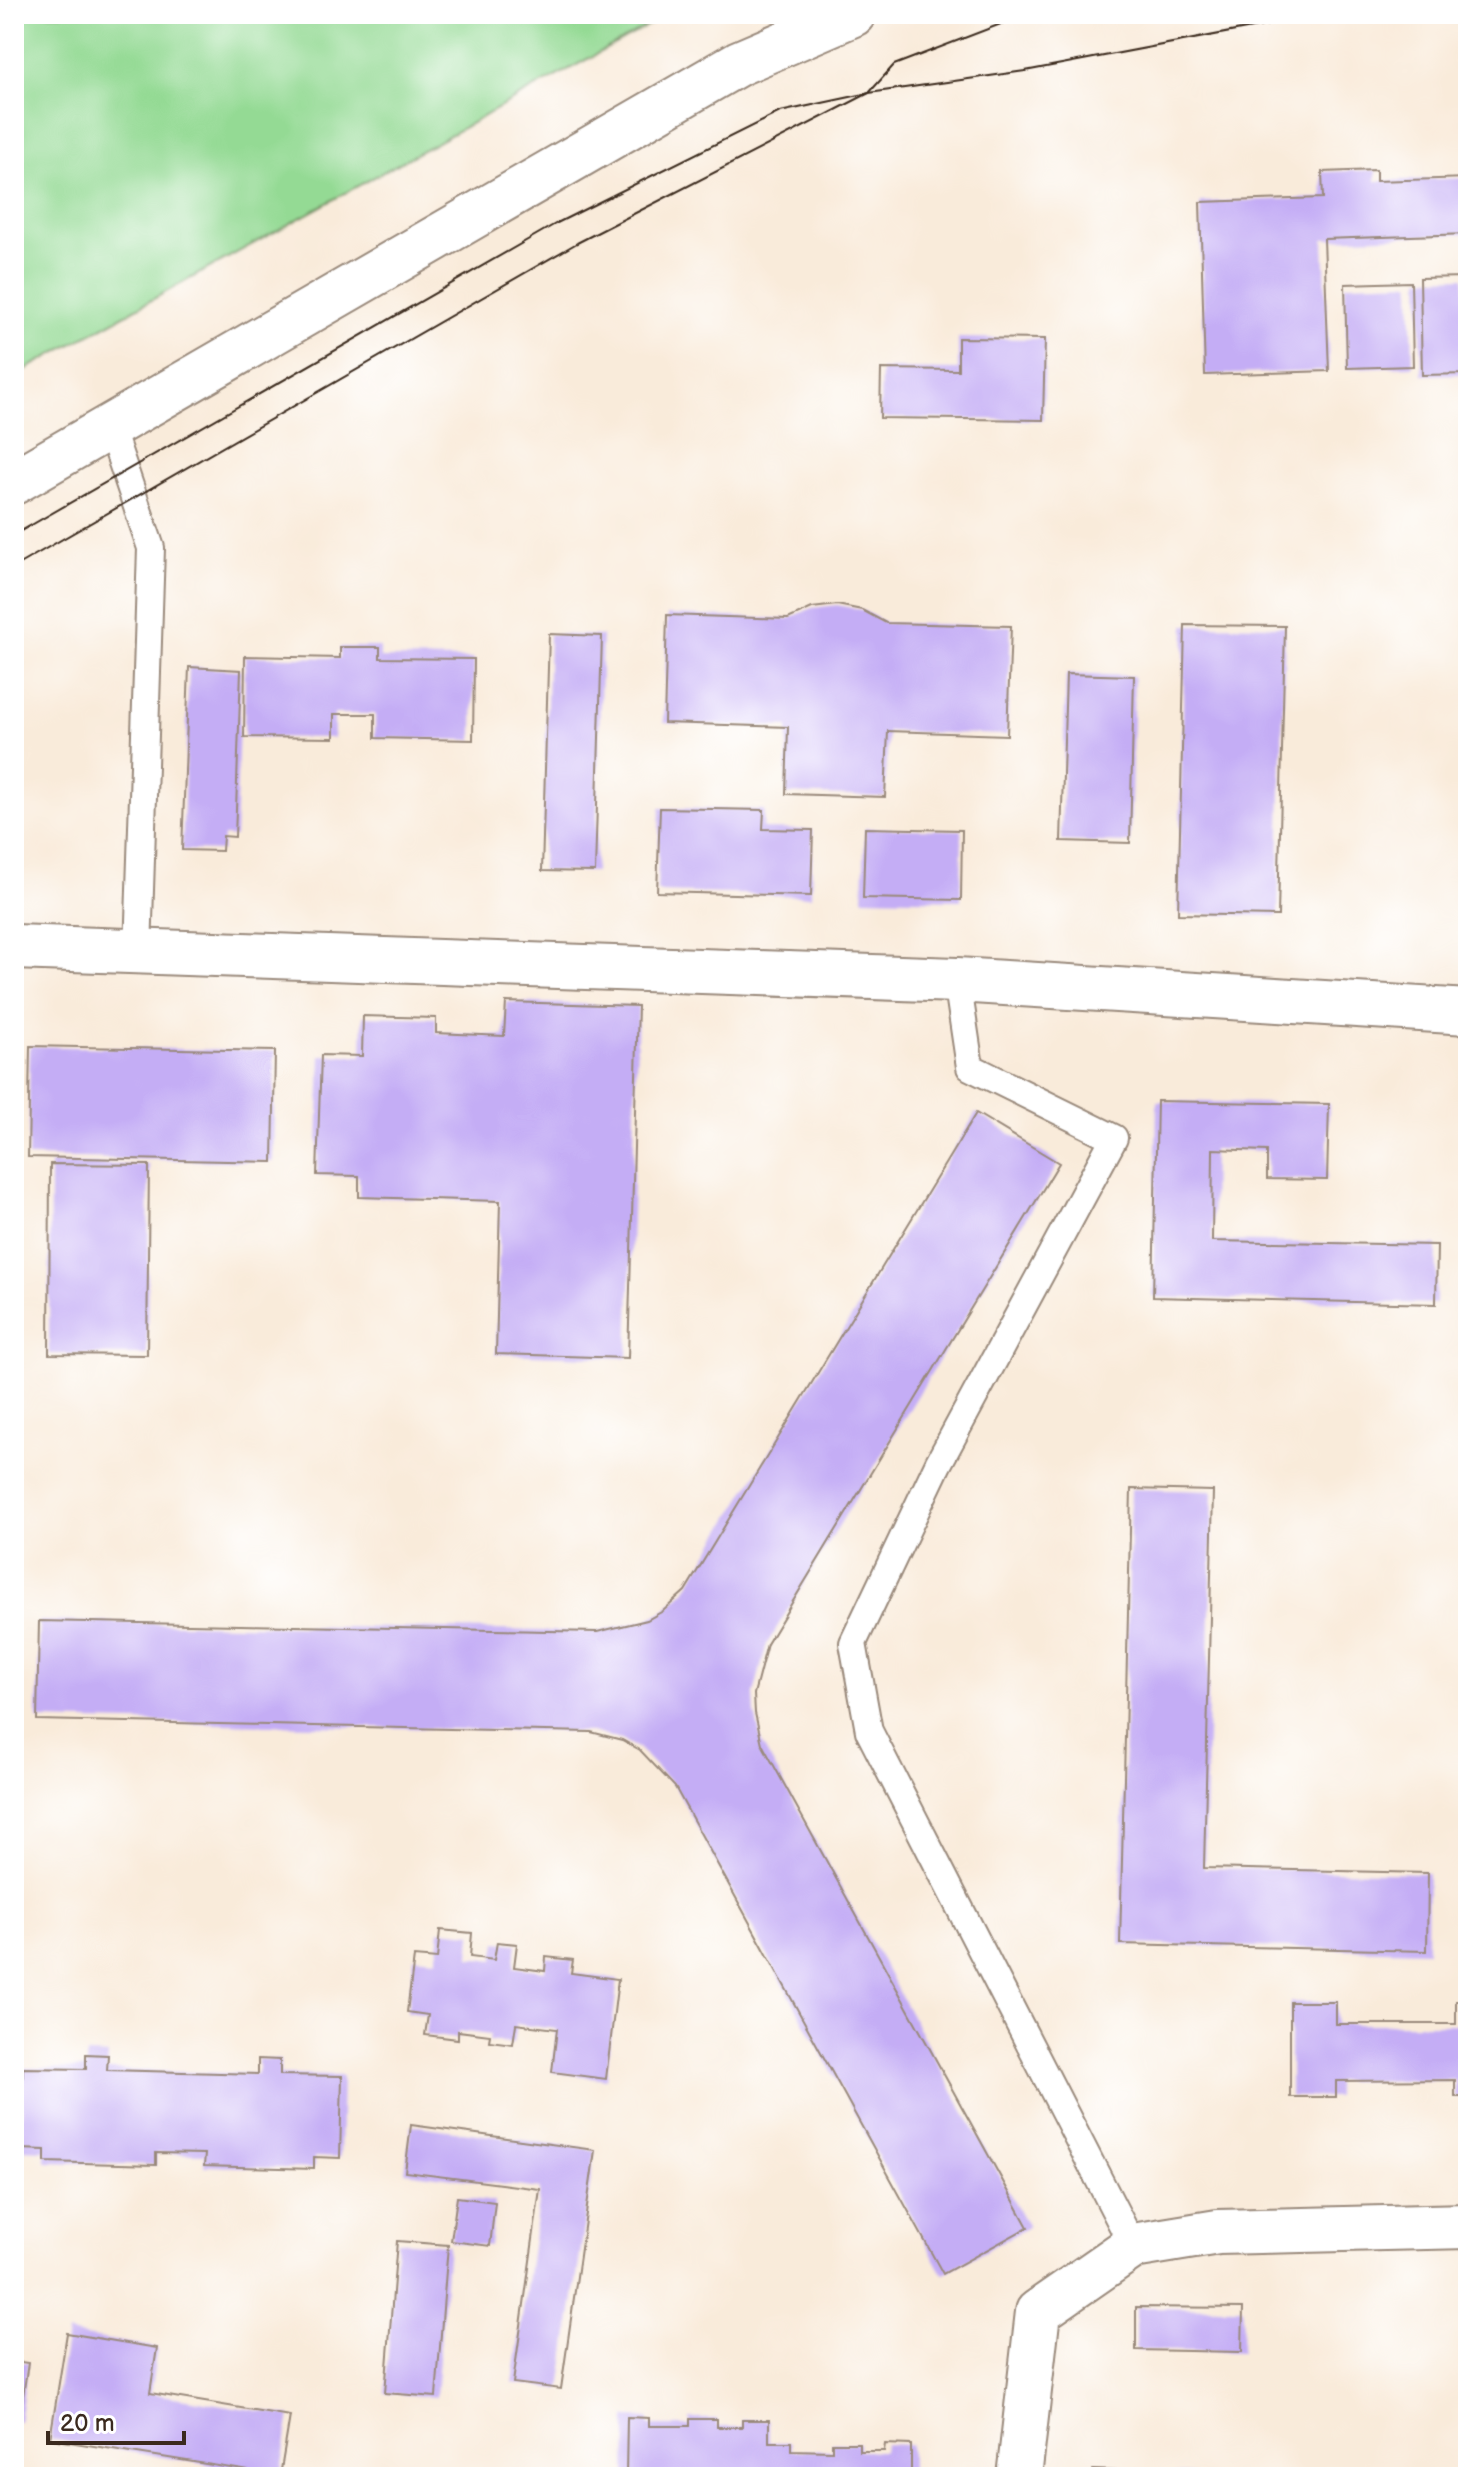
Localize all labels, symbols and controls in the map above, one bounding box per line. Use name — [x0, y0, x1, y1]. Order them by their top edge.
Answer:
scale bar — [48, 2395, 184, 2445]
text: 20 m — [60, 2409, 115, 2438]

